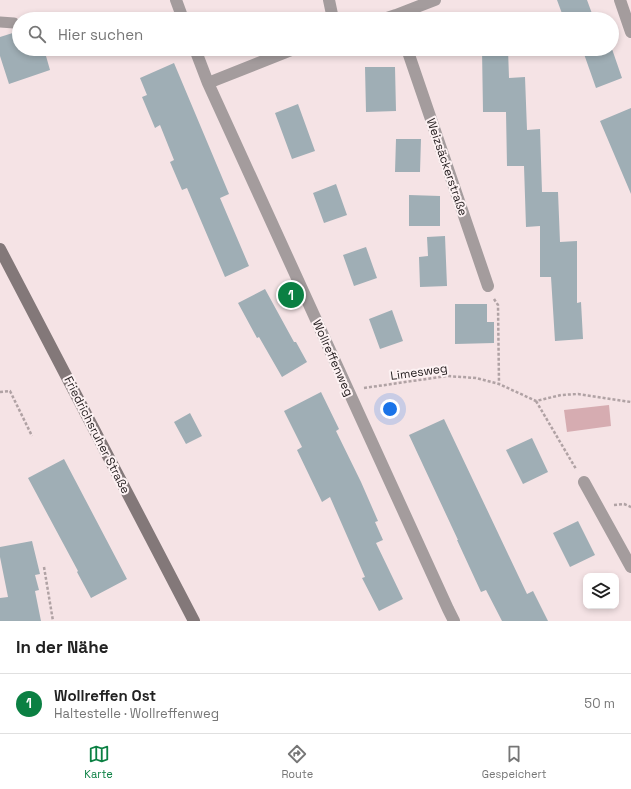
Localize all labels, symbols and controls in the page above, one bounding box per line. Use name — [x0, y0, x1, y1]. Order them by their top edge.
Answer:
search box — [12, 12, 619, 56]
icon: search — [26, 23, 48, 45]
text: Hier suchen — [58, 25, 143, 44]
street label: Weizsäckerstraße — [423, 116, 471, 218]
pin: 1 — [278, 280, 304, 310]
street label: Wollreffenweg — [309, 317, 357, 399]
street label: Limesweg — [389, 360, 449, 384]
street label: Friedrichsruher Straße — [60, 374, 134, 496]
your location — [380, 399, 400, 419]
map controls — [583, 573, 619, 609]
button: layers — [583, 573, 619, 609]
text: In der Nähe — [16, 636, 108, 658]
text: Wollreffen Ost — [54, 686, 156, 705]
text: 1 — [26, 695, 32, 712]
text: 50 m — [584, 695, 615, 712]
text: Haltestelle · Wollreffenweg — [54, 705, 219, 722]
tab: Karte — [84, 743, 113, 781]
tab: Route — [281, 743, 313, 781]
tab: Gespeichert — [482, 743, 547, 781]

